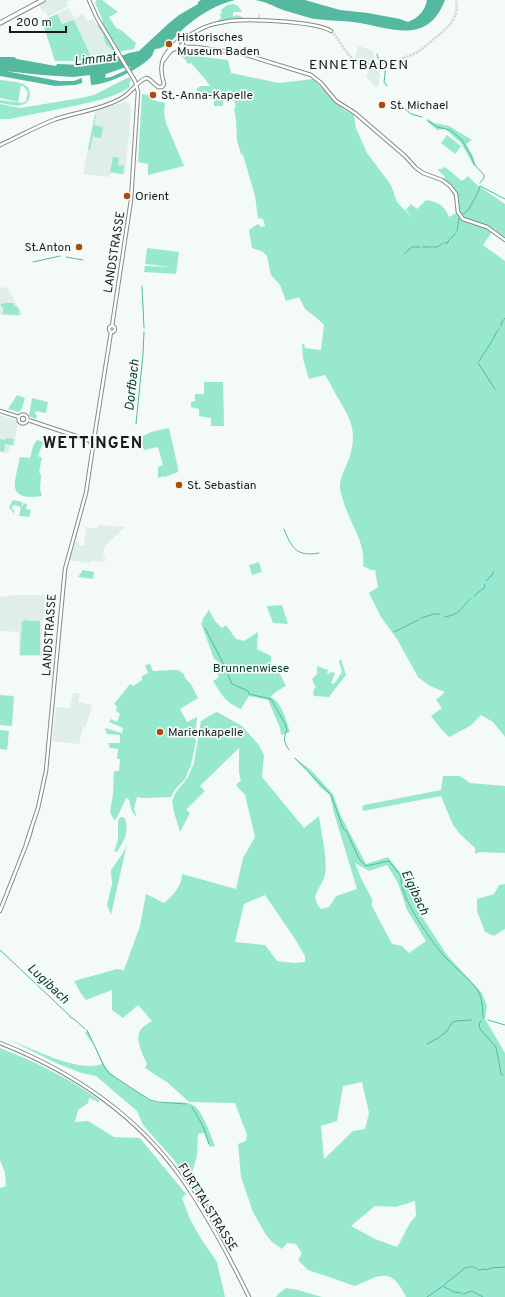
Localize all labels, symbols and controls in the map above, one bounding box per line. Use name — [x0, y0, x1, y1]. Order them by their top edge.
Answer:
scale bar — [10, 8, 66, 34]
text: 200 m — [16, 15, 52, 31]
place label: Historisches Museum Baden — [177, 30, 260, 60]
marker: Historisches Museum Baden — [164, 39, 174, 49]
water label: Limmat — [73, 49, 119, 71]
district label: ENNETBADEN — [309, 57, 409, 74]
place label: St.-Anna-Kapelle — [161, 88, 253, 104]
marker: St.-Anna-Kapelle — [148, 90, 158, 100]
place label: St. Michael — [390, 98, 449, 114]
marker: St. Michael — [377, 100, 387, 110]
place label: Orient — [135, 189, 169, 205]
marker: Orient — [122, 191, 132, 201]
street label: LANDSTRASSE — [101, 210, 129, 294]
place label: St.Anton — [24, 240, 71, 256]
marker: St.Anton — [74, 242, 84, 252]
water label: Dorfbach — [122, 359, 144, 412]
district label: WETTINGEN — [43, 434, 143, 454]
place label: St. Sebastian — [187, 478, 257, 494]
marker: St. Sebastian — [174, 480, 184, 490]
street label: LANDSTRASSE — [39, 593, 61, 677]
park label: Brunnenwiese — [213, 661, 289, 677]
place label: Marienkapelle — [168, 725, 243, 741]
marker: Marienkapelle — [155, 727, 165, 737]
water label: Eigibach — [397, 868, 432, 918]
water label: Lugibach — [23, 961, 72, 1008]
street label: FURTTALSTRASSE — [174, 1160, 241, 1255]

